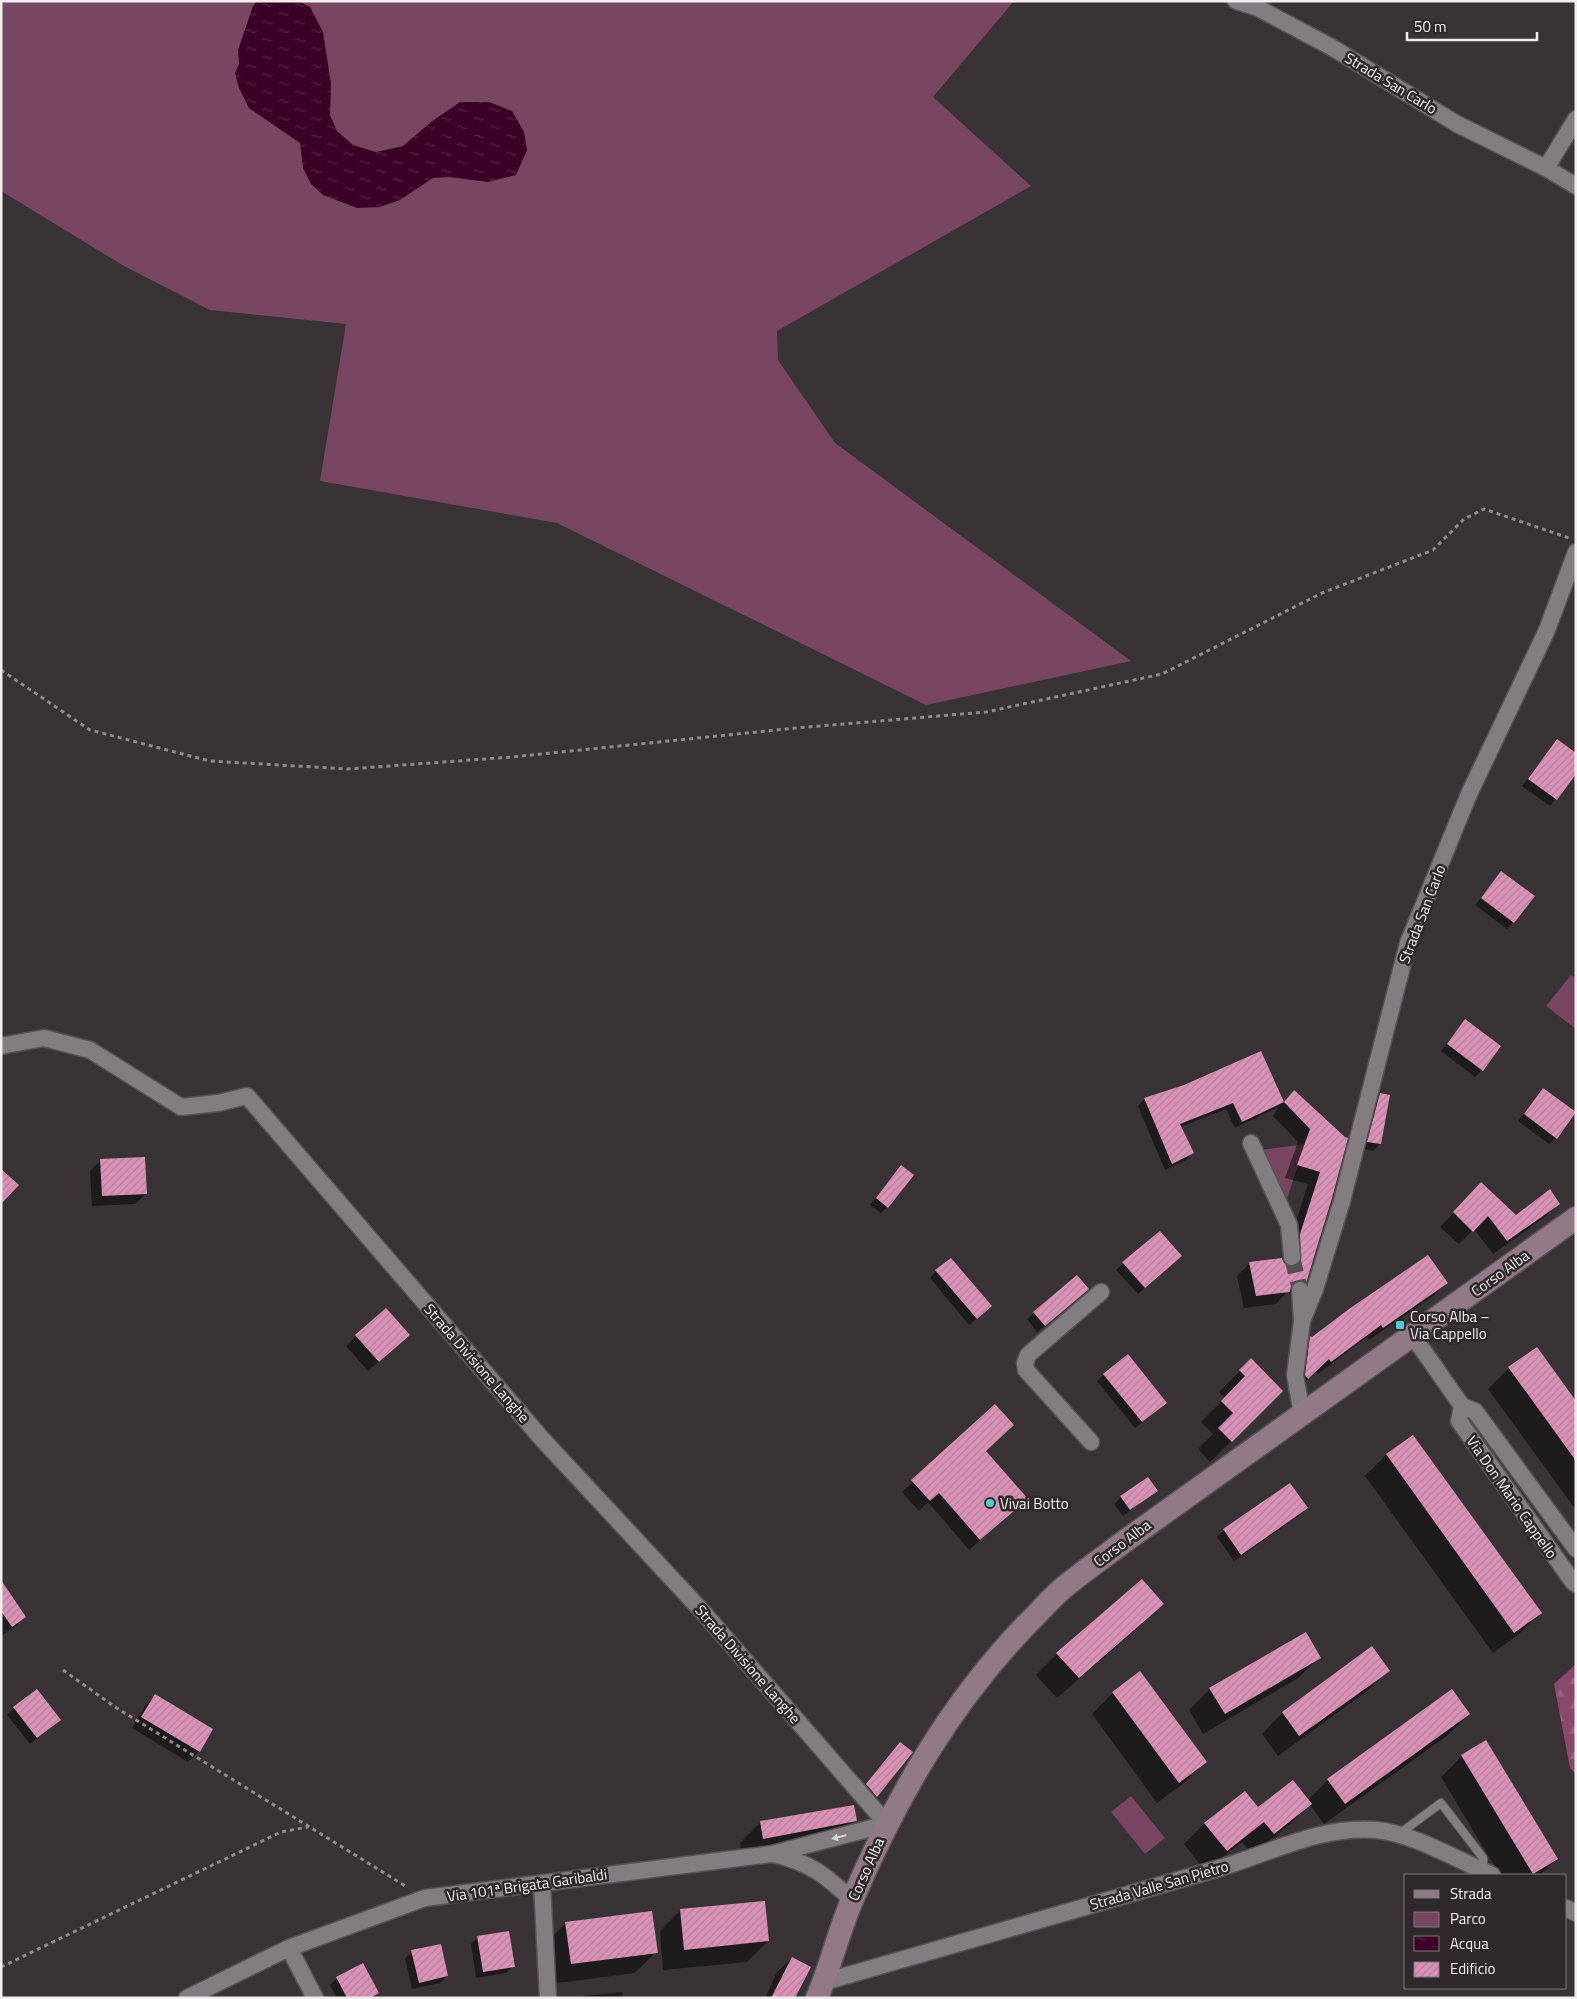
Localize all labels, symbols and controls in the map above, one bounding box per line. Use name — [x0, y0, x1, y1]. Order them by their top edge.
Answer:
scale bar — [1407, 10, 1537, 42]
text: 50 m — [1414, 15, 1447, 38]
street label: Strada San Carlo — [1341, 46, 1442, 120]
street label: Strada San Carlo — [1393, 861, 1451, 967]
street label: Corso Alba — [1466, 1244, 1534, 1302]
street label: Strada Divisione Langhe — [419, 1298, 535, 1428]
place label: Corso Alba – Via Cappello — [1410, 1305, 1490, 1345]
marker: Corso Alba – Via Cappello — [1394, 1319, 1406, 1331]
street label: Via Don Mario Cappello — [1461, 1431, 1563, 1563]
place label: Vivai Botto — [1000, 1492, 1069, 1515]
marker: Vivai Botto — [984, 1497, 996, 1509]
street label: Corso Alba — [1088, 1513, 1156, 1572]
street label: Strada Divisione Langhe — [690, 1599, 806, 1729]
one-way arrow — [832, 1833, 847, 1841]
street label: Corso Alba — [842, 1833, 890, 1904]
street label: Strada Valle San Pietro — [1087, 1854, 1231, 1916]
street label: Via 101ª Brigata Garibaldi — [445, 1862, 609, 1908]
legend — [1404, 1874, 1567, 1989]
text: Strada — [1450, 1882, 1492, 1905]
text: Parco — [1450, 1907, 1486, 1930]
text: Acqua — [1450, 1932, 1489, 1955]
text: Edificio — [1450, 1957, 1495, 1980]

